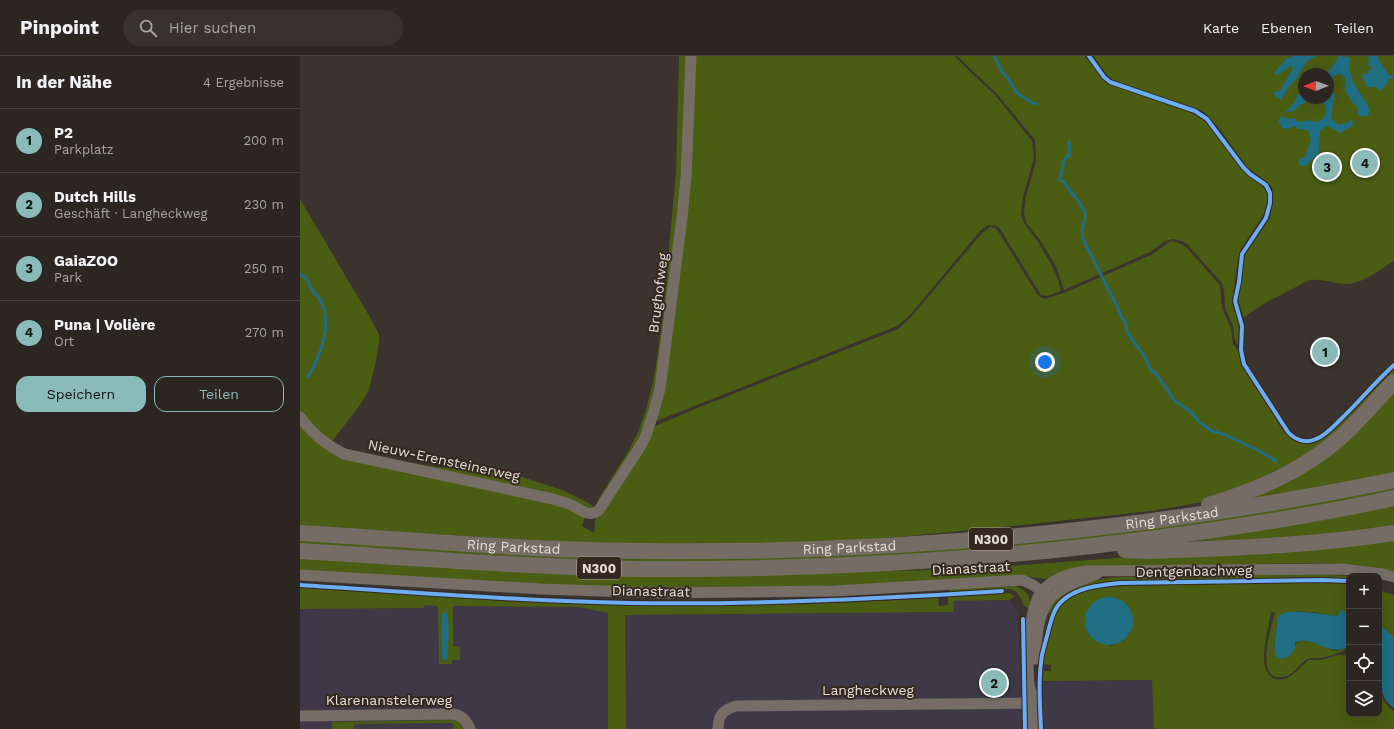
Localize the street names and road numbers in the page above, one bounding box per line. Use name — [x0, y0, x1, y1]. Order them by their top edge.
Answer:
street label: Brughofweg — [645, 252, 671, 334]
street label: Nieuw-Erensteinerweg — [367, 436, 522, 484]
street label: Ring Parkstad — [1124, 504, 1220, 532]
road number: N300 — [969, 528, 1013, 550]
street label: Ring Parkstad — [466, 536, 561, 557]
street label: Ring Parkstad — [802, 537, 897, 557]
road number: N300 — [577, 557, 621, 579]
street label: Dianastraat — [931, 558, 1011, 578]
street label: Dentgenbachweg — [1135, 562, 1253, 580]
street label: Dianastraat — [612, 582, 690, 600]
street label: Langheckweg — [822, 682, 915, 698]
street label: Klarenanstelerweg — [326, 692, 453, 708]

